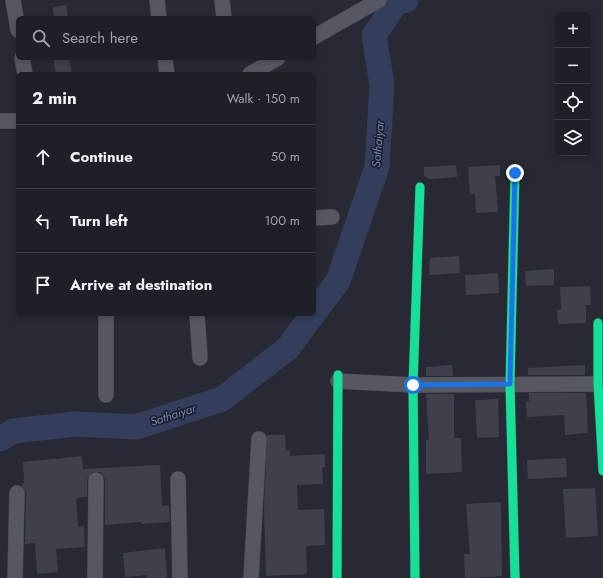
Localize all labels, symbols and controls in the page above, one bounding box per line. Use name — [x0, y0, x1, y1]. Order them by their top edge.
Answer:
map controls — [555, 12, 591, 156]
button: + — [555, 12, 591, 48]
search box — [16, 16, 316, 60]
icon: search — [30, 27, 52, 49]
text: Search here — [62, 27, 138, 49]
button: − — [555, 48, 591, 84]
button: locate — [555, 84, 591, 120]
text: 2 min — [32, 86, 77, 110]
text: Walk · 150 m — [227, 89, 300, 108]
water label: Sathaiyar — [367, 119, 389, 168]
button: layers — [555, 120, 591, 156]
icon: ahead — [32, 146, 54, 168]
text: Continue — [70, 146, 133, 168]
text: 50 m — [271, 147, 300, 166]
route end — [506, 164, 524, 182]
icon: left — [32, 210, 54, 232]
text: Turn left — [70, 210, 128, 232]
text: 100 m — [265, 211, 300, 230]
icon: arrive — [32, 274, 54, 296]
text: Arrive at destination — [70, 274, 212, 296]
route start — [404, 376, 422, 394]
water label: Sathaiyar — [148, 399, 199, 431]

